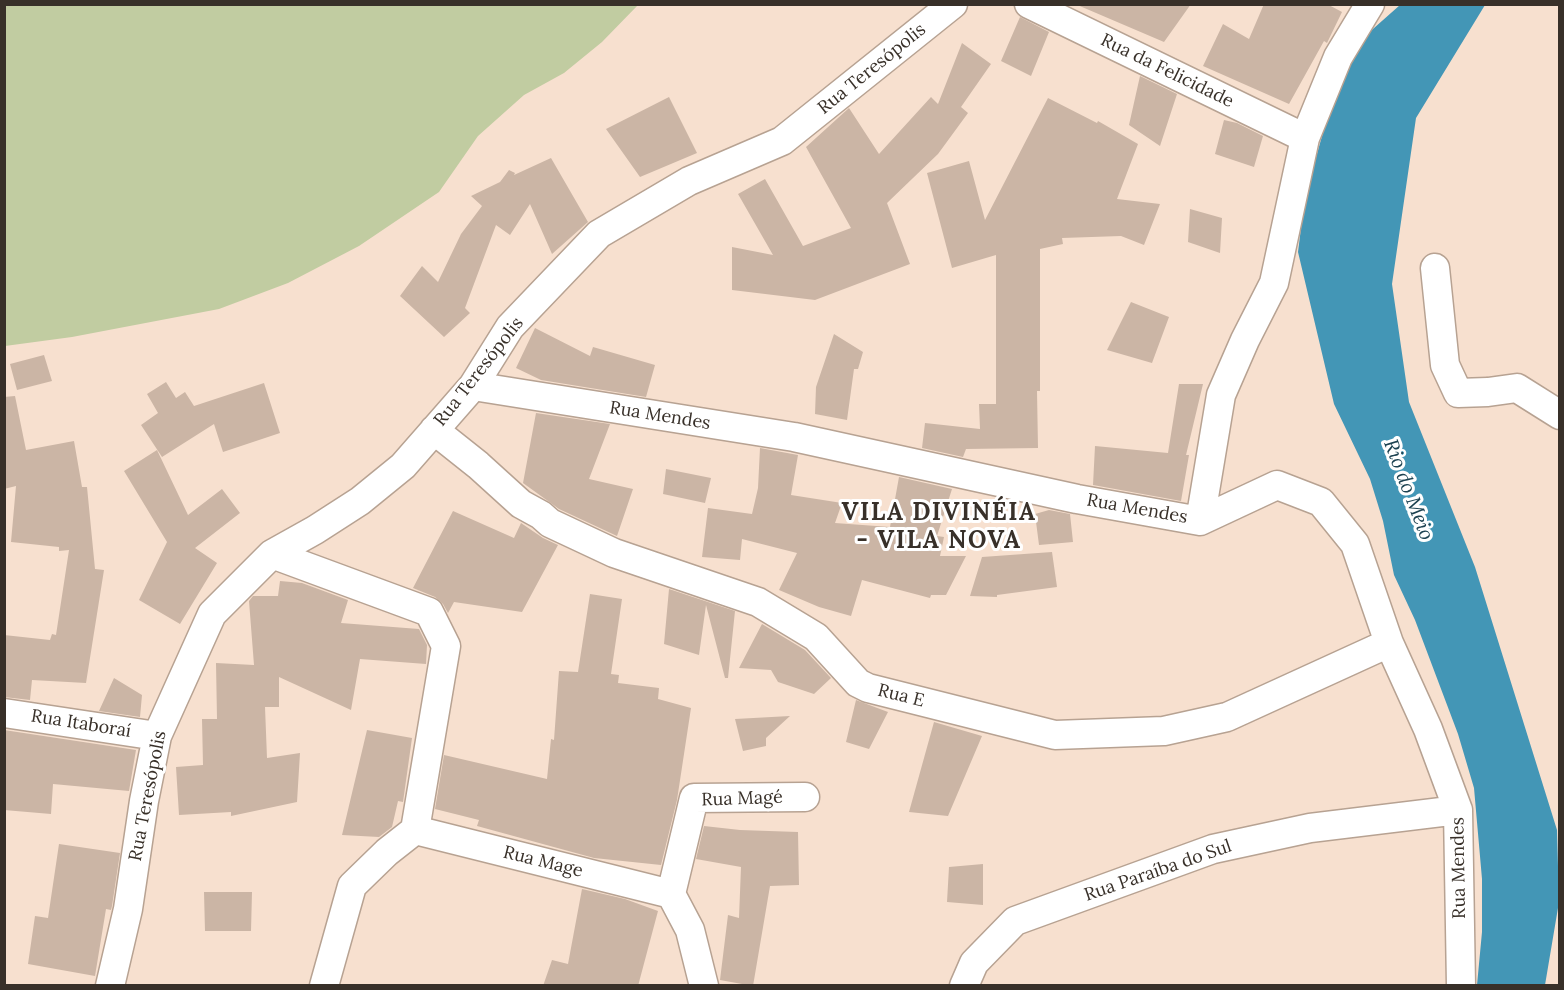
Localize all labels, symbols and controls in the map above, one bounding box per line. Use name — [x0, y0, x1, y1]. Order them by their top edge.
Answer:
street label: Rua Teresópolis — [814, 19, 930, 119]
street label: Rua da Felicidade — [1097, 29, 1237, 113]
street label: Rua Teresópolis — [430, 313, 528, 431]
street label: Rua Mendes — [608, 397, 712, 435]
water label: Rio do Meio — [1378, 436, 1438, 544]
street label: Rua Mendes — [1085, 490, 1189, 528]
district label: VILA DIVINÉIA - VILA NOVA — [841, 499, 1037, 555]
street label: Rua E — [875, 680, 927, 712]
street label: Rua Itaboraí — [29, 705, 133, 743]
street label: Rua Teresópolis — [125, 729, 171, 863]
street label: Rua Magé — [701, 787, 783, 811]
street label: Rua Mendes — [1447, 817, 1471, 919]
street label: Rua Paraíba do Sul — [1081, 836, 1235, 906]
street label: Rua Mage — [501, 842, 585, 882]

